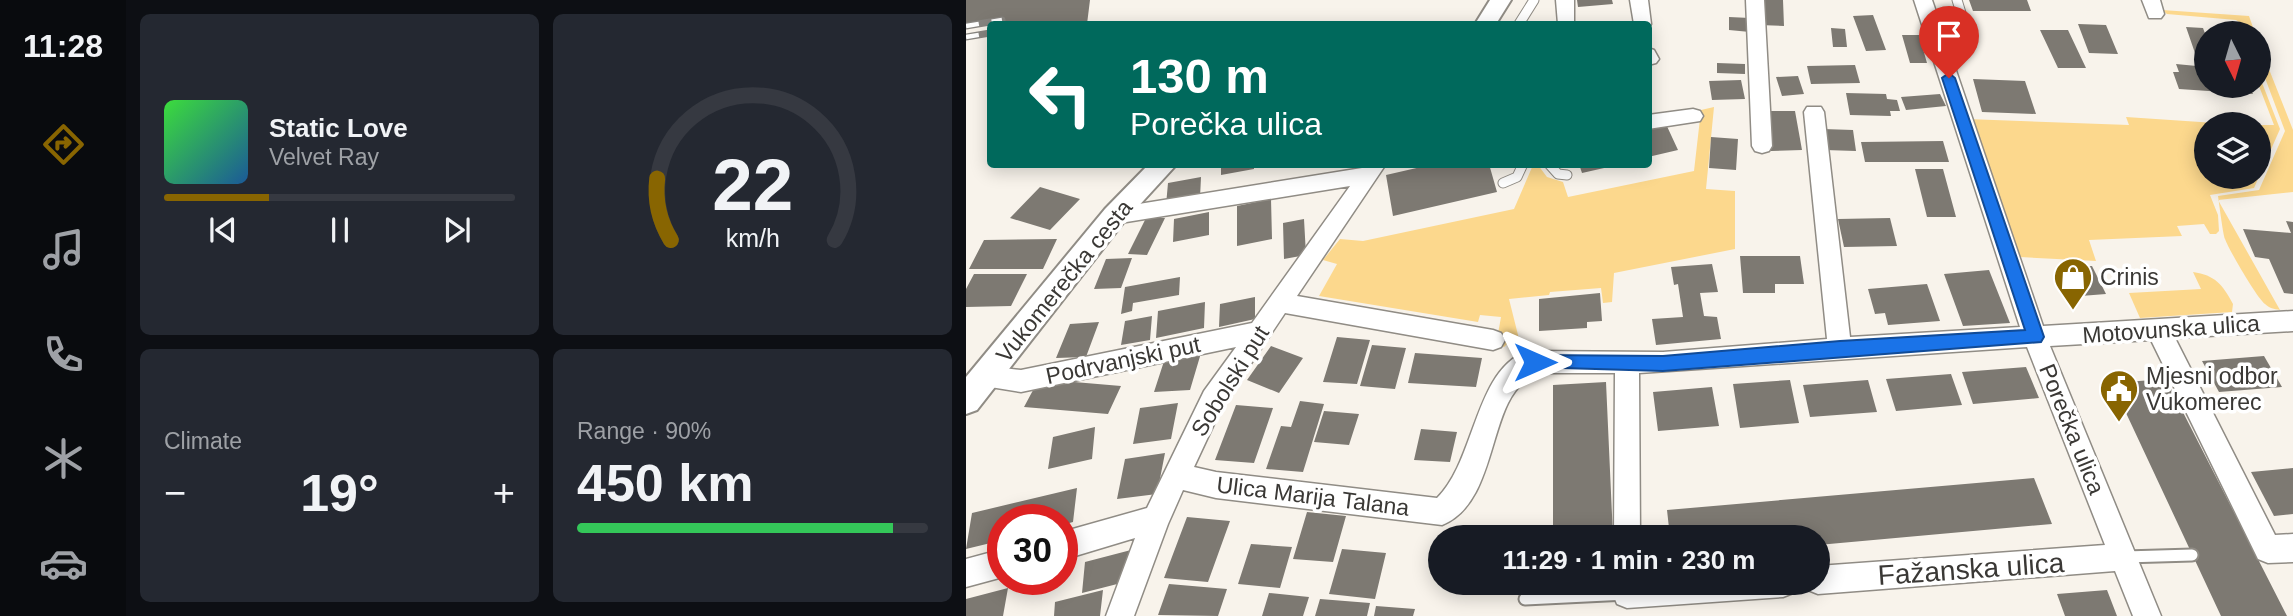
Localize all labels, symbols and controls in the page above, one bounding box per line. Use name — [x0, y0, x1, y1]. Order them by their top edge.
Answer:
pin — [1919, 6, 1979, 78]
icon: arrive — [1930, 17, 1968, 55]
north arrow — [2194, 21, 2272, 98]
map controls — [2194, 21, 2271, 189]
text: 11:28 — [23, 28, 103, 64]
icon: left — [1015, 49, 1106, 140]
text: 130 m — [1130, 49, 1269, 103]
text: Porečka ulica — [1130, 106, 1322, 142]
button: layers — [2194, 112, 2271, 189]
text: Static Love — [269, 113, 408, 143]
icon: directions — [39, 120, 88, 169]
text: Velvet Ray — [269, 144, 379, 170]
text: 22 — [712, 145, 793, 226]
street label: Vukomerečka cesta — [991, 195, 1138, 367]
icon: previous — [204, 211, 242, 249]
icon: pause — [321, 211, 359, 249]
icon: next — [438, 211, 476, 249]
text: km/h — [725, 224, 780, 252]
icon: music — [39, 225, 88, 274]
shop icon: Crinis — [2052, 256, 2094, 311]
place label: Crinis — [2100, 264, 2159, 290]
street label: Motovunska ulica — [2081, 310, 2261, 348]
street label: Sobolski put — [1186, 320, 1275, 441]
position arrow — [1498, 325, 1572, 399]
icon: phone — [39, 330, 88, 379]
street label: Podrvanjski put — [1043, 331, 1203, 389]
street label: Porečka ulica — [2034, 360, 2110, 498]
place label: Mjesni odbor Vukomerec — [2146, 363, 2278, 415]
public building icon: Mjesni odbor Vukomerec — [2098, 368, 2140, 423]
text: Range · 90% — [577, 418, 711, 444]
text: Climate — [164, 428, 242, 454]
icon: climate — [39, 434, 88, 483]
text: 450 km — [577, 454, 753, 512]
text: 19° — [300, 464, 379, 522]
street label: Ulica Marija Talana — [1215, 471, 1411, 521]
text: − — [164, 472, 186, 514]
text: + — [493, 472, 515, 514]
speed limit sign: 30 — [987, 504, 1078, 595]
icon: car — [39, 539, 88, 588]
text: 11:29 · 1 min · 230 m — [1503, 545, 1755, 575]
street label: Fažanska ulica — [1877, 547, 2066, 591]

